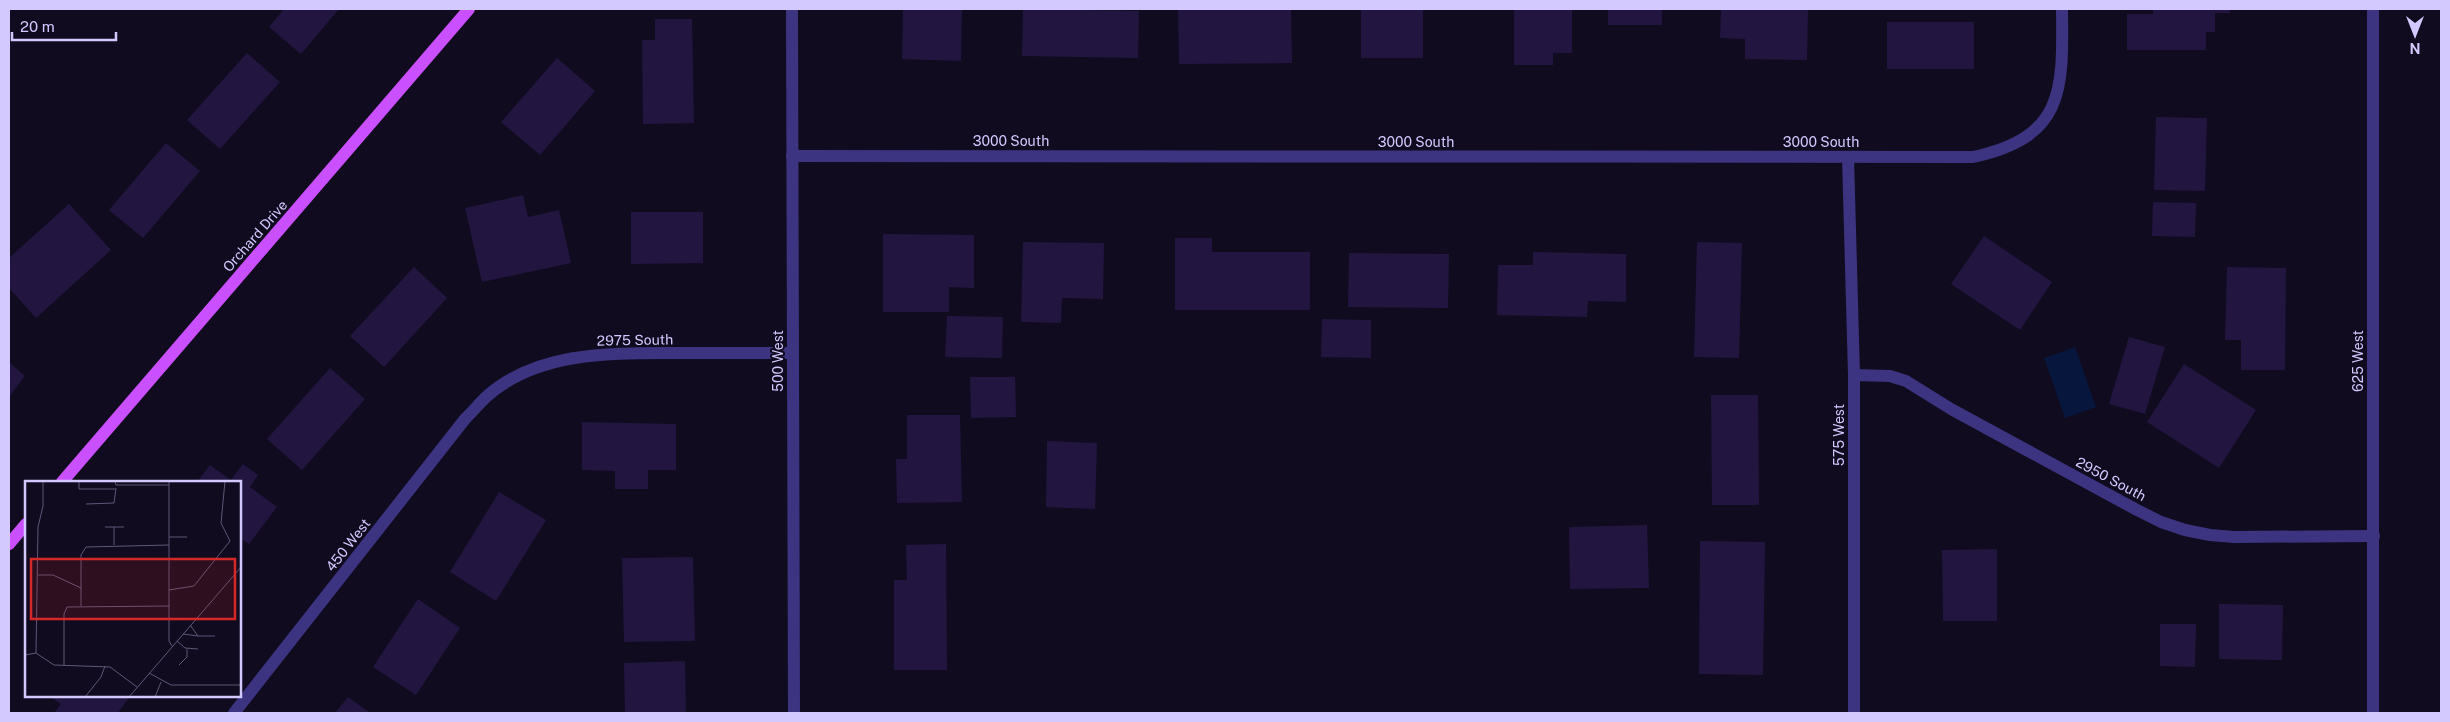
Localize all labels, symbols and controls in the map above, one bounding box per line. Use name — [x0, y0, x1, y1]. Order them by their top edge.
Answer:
scale bar — [12, 10, 116, 42]
north arrow — [2390, 10, 2440, 60]
text: 20 m — [20, 18, 55, 35]
text: N — [2410, 40, 2420, 56]
street label: 3000 South — [973, 133, 1049, 149]
street label: 3000 South — [1378, 134, 1454, 150]
street label: 3000 South — [1783, 134, 1859, 150]
street label: Orchard Drive — [220, 197, 290, 275]
street label: 500 West — [770, 330, 786, 392]
street label: 625 West — [2350, 330, 2366, 392]
street label: 2975 South — [597, 331, 673, 349]
street label: 575 West — [1831, 404, 1847, 466]
street label: 2950 South — [2073, 454, 2149, 504]
inset map — [25, 481, 241, 697]
street label: 450 West — [323, 516, 373, 574]

